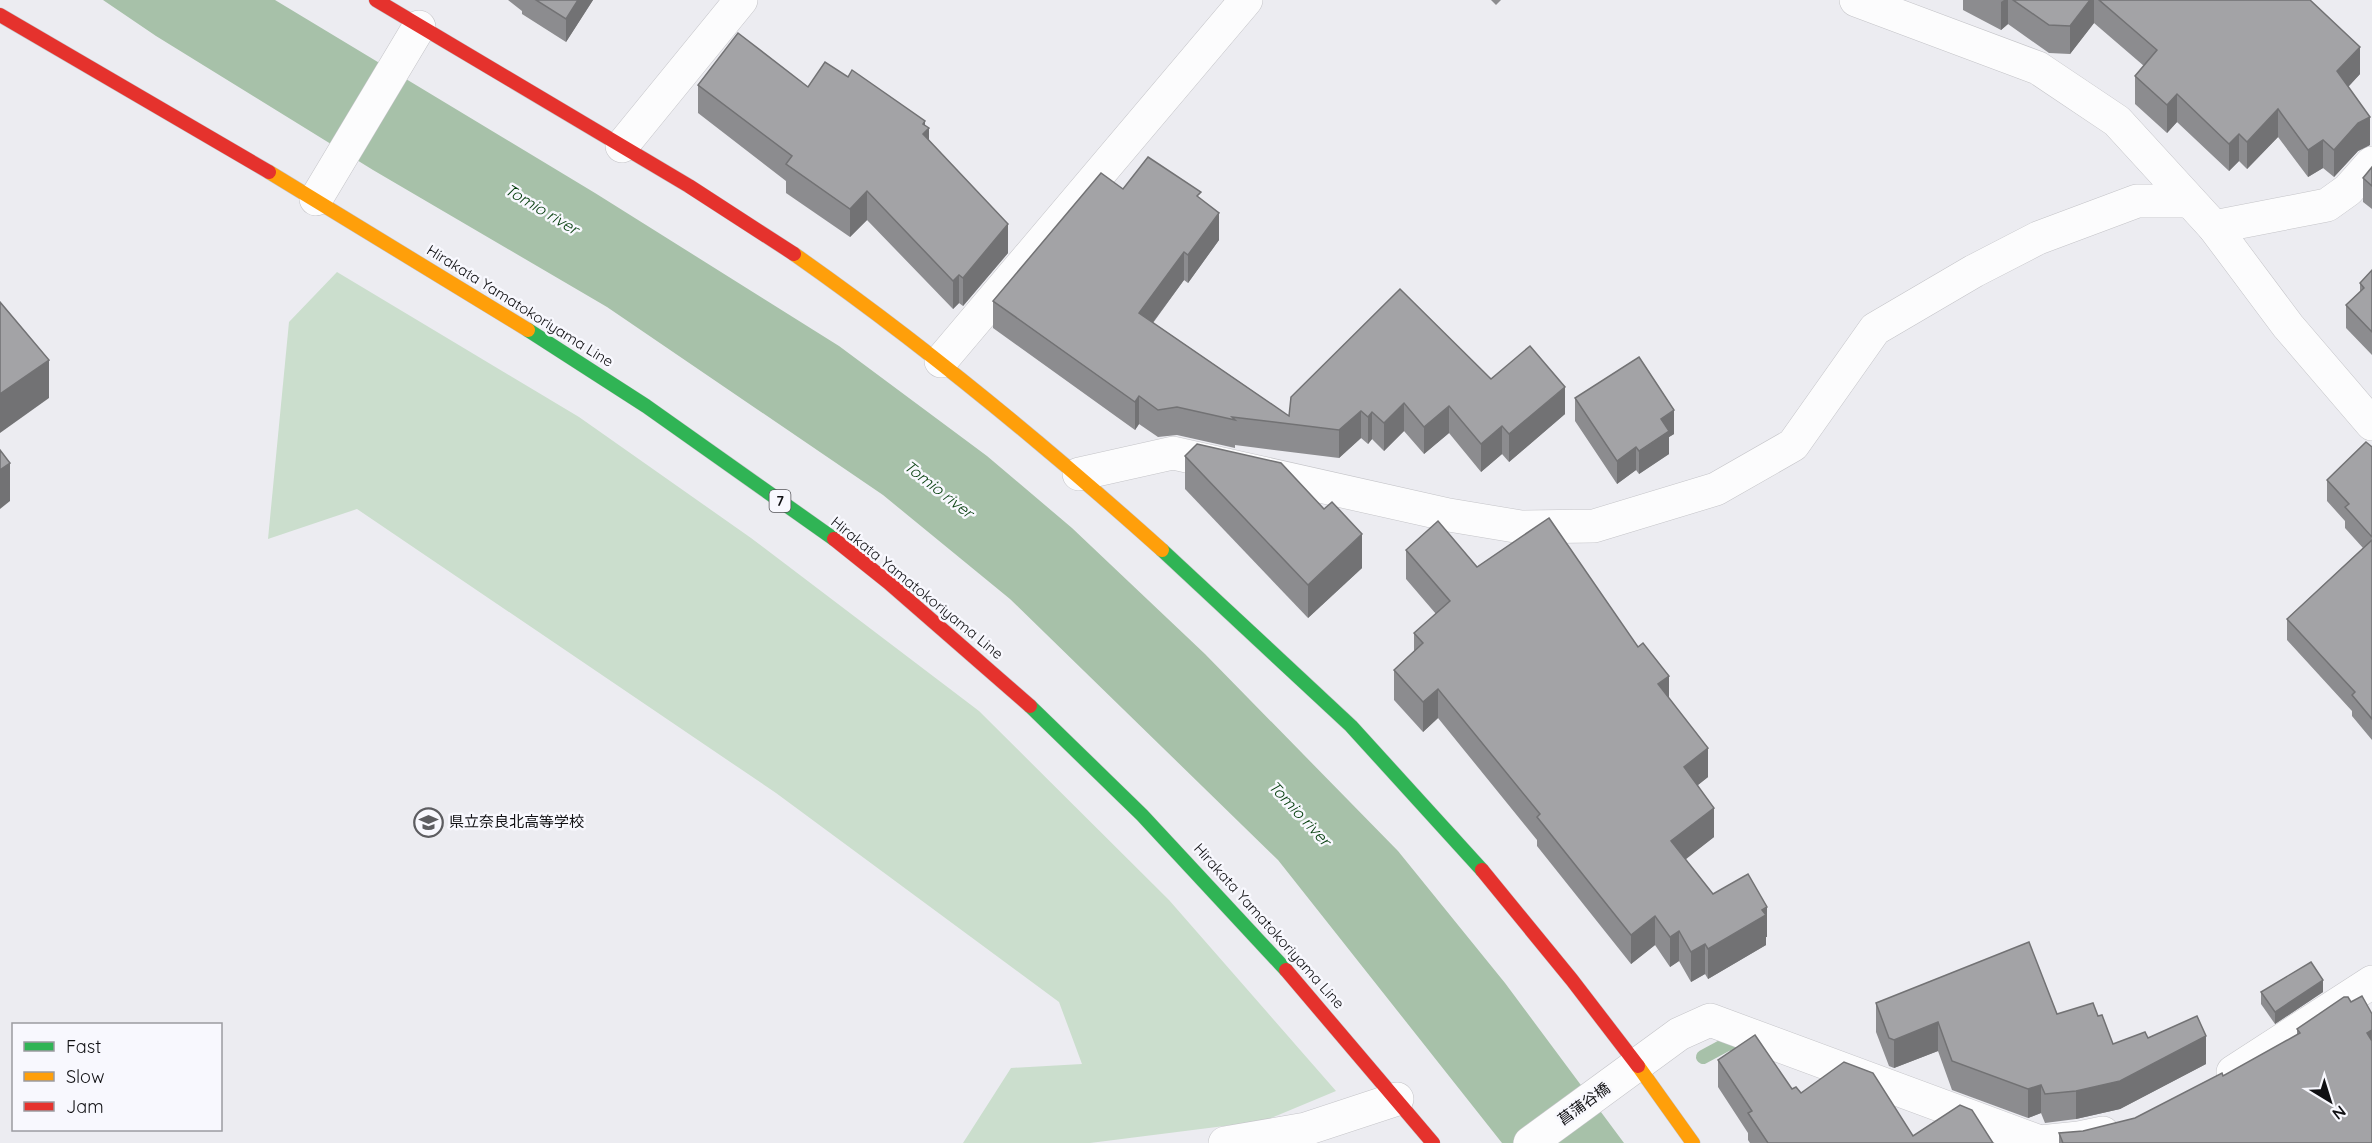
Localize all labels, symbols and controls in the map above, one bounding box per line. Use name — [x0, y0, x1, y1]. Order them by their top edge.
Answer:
water label: Tomio river — [501, 179, 584, 240]
street label: Hirakata Yamatokoriyama Line — [423, 240, 617, 371]
water label: Tomio river — [900, 456, 979, 523]
road number: 7 — [770, 490, 790, 512]
street label: Hirakata Yamatokoriyama Line — [827, 512, 1007, 663]
water label: Tomio river — [1265, 776, 1337, 851]
school or university icon: 県立奈良北高等学校 — [412, 806, 444, 838]
place label: 県立奈良北高等学校 — [449, 812, 584, 831]
street label: Hirakata Yamatokoriyama Line — [1190, 839, 1349, 1012]
legend — [12, 1023, 222, 1131]
text: Fast — [66, 1035, 101, 1058]
text: Slow — [66, 1065, 104, 1088]
north arrow — [2300, 1071, 2360, 1131]
street label: 菖蒲谷橋 — [1554, 1078, 1614, 1129]
text: Jam — [66, 1095, 104, 1118]
text: N — [2328, 1101, 2350, 1124]

